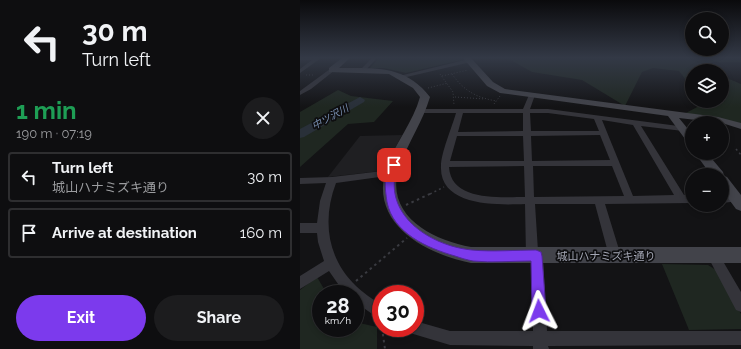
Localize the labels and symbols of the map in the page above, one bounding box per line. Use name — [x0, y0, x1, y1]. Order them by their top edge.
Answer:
water label: 中ツ沢川 — [310, 102, 351, 132]
pin — [377, 148, 411, 182]
street label: 城山ハナミズキ通り — [557, 250, 656, 263]
speed limit sign: 30 — [372, 285, 424, 337]
position arrow — [518, 290, 560, 332]

